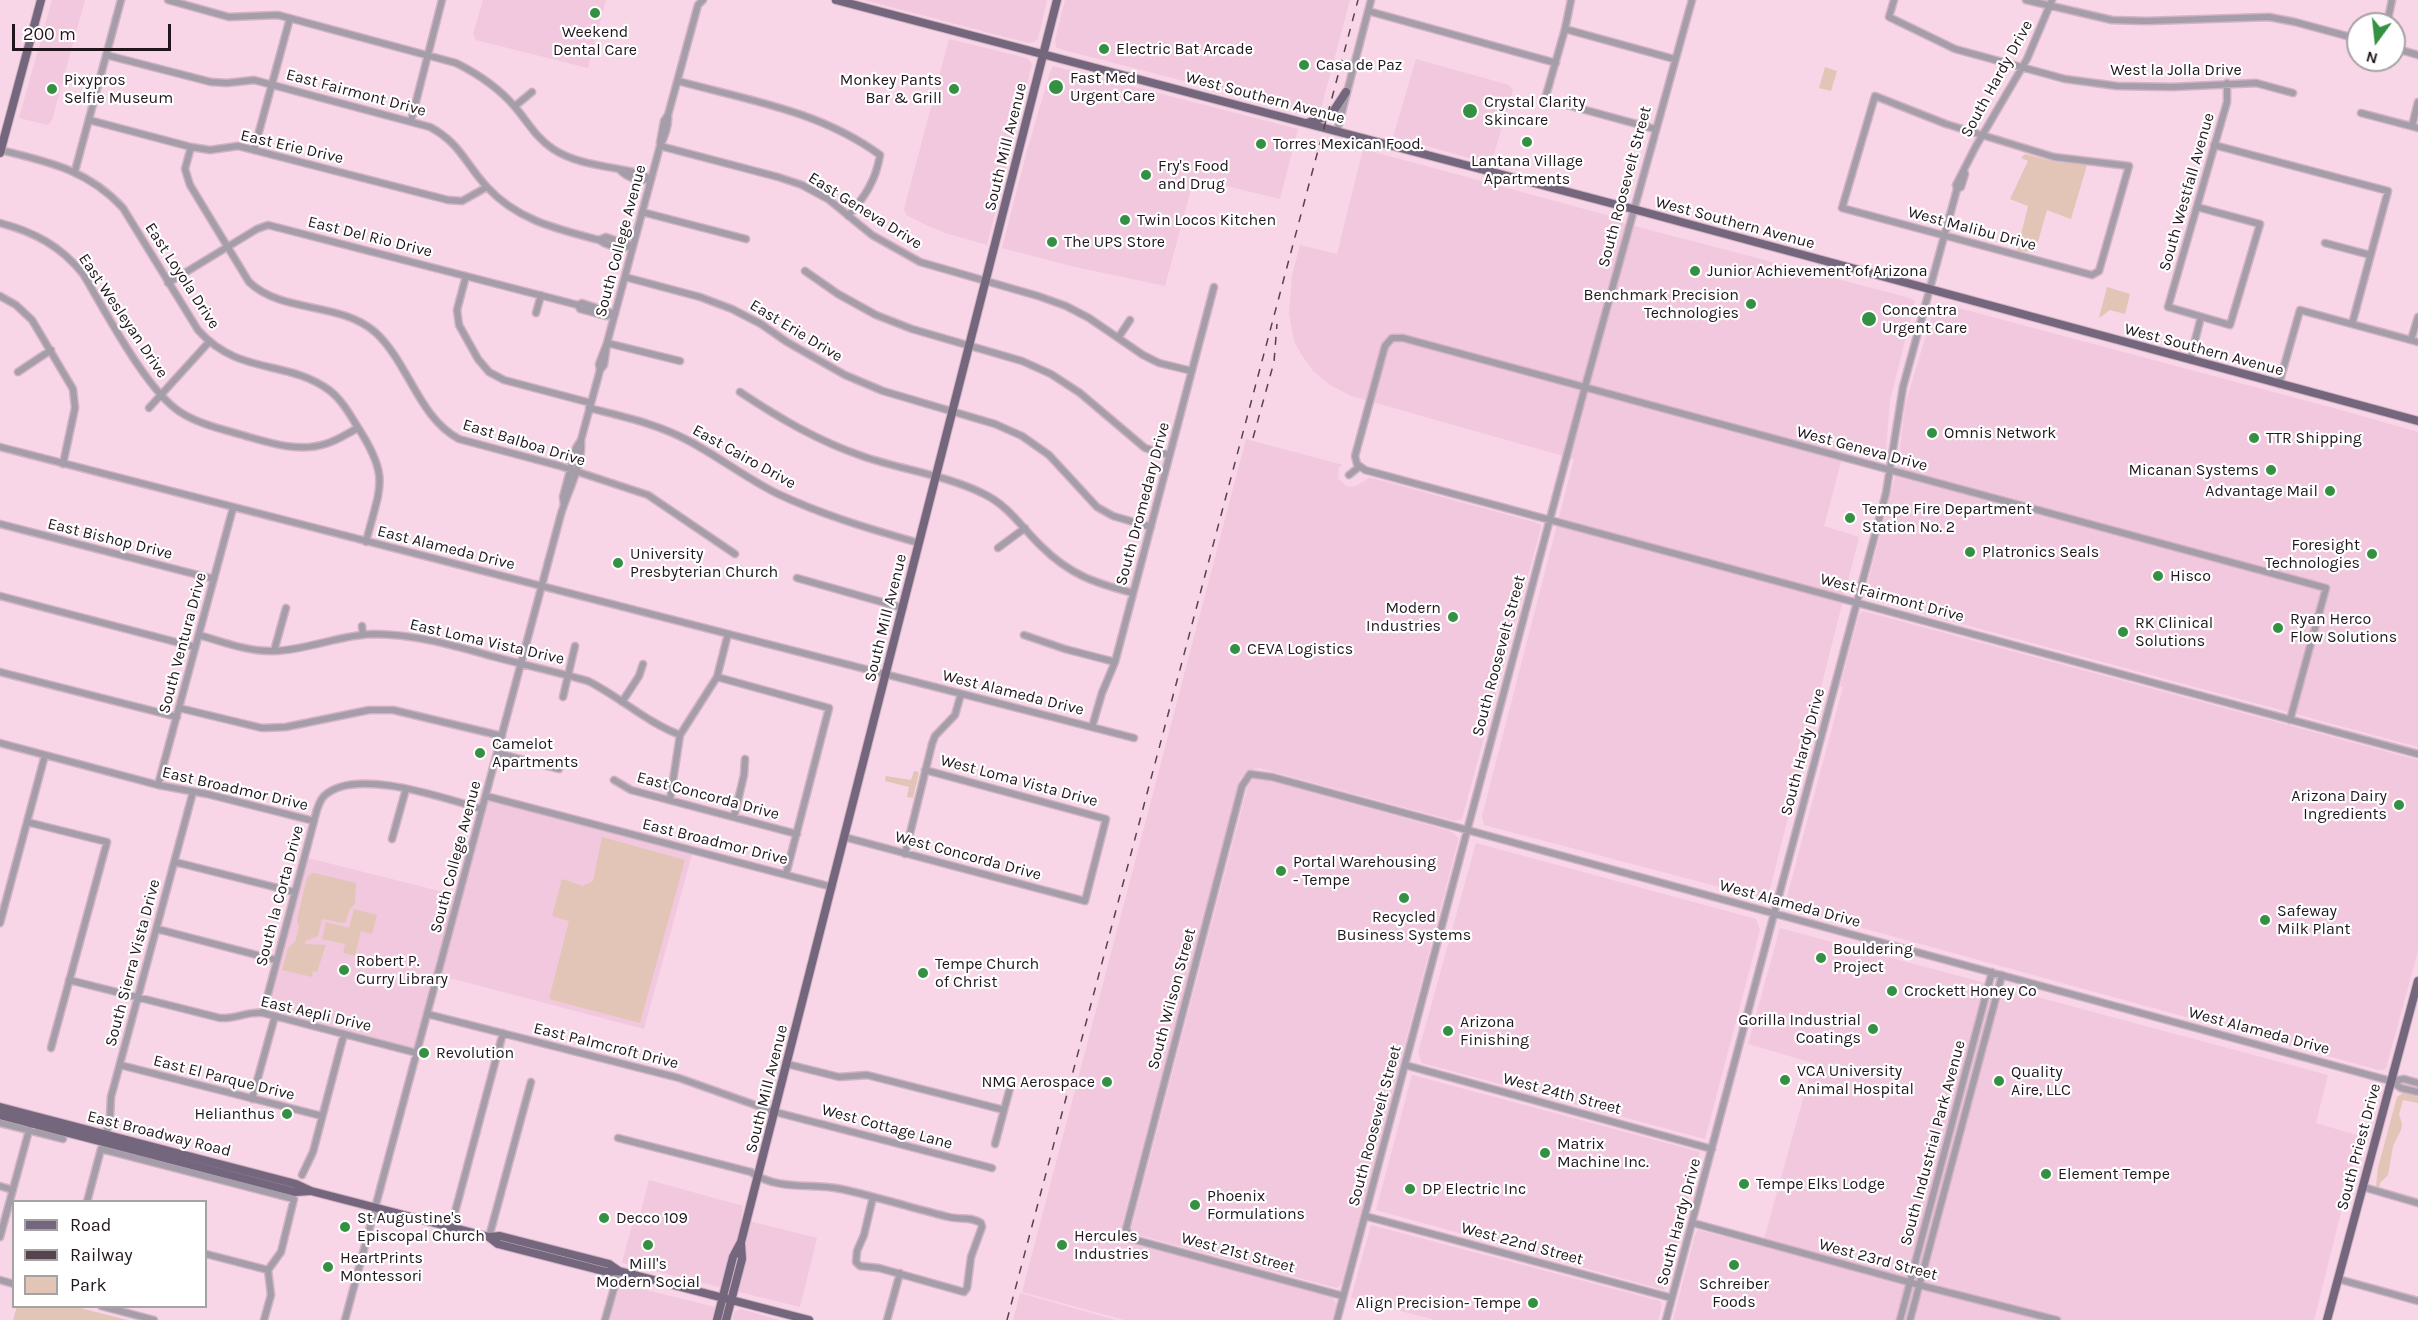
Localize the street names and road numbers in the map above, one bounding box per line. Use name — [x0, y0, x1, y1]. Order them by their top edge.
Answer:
street label: South Hardy Drive — [1957, 17, 2037, 141]
street label: West la Jolla Drive — [2110, 60, 2242, 80]
street label: East Fairmont Drive — [284, 65, 428, 121]
street label: West Southern Avenue — [1183, 67, 1347, 129]
street label: South Mill Avenue — [981, 81, 1031, 213]
street label: South Roosevelt Street — [1594, 104, 1656, 270]
street label: South Westfall Avenue — [2155, 111, 2219, 273]
street label: East Erie Drive — [239, 126, 345, 168]
street label: South College Avenue — [591, 163, 651, 319]
street label: East Geneva Drive — [805, 168, 925, 254]
street label: West Southern Avenue — [1653, 192, 1817, 254]
street label: West Malibu Drive — [1906, 203, 2038, 255]
street label: East Del Rio Drive — [306, 212, 434, 262]
street label: East Loyola Drive — [140, 219, 224, 333]
street label: East Wesleyan Drive — [74, 250, 172, 382]
street label: East Erie Drive — [746, 296, 846, 366]
street label: West Southern Avenue — [2122, 319, 2286, 381]
street label: East Balboa Drive — [460, 415, 588, 471]
street label: South Dromedary Drive — [1112, 420, 1174, 588]
street label: East Cairo Drive — [689, 421, 799, 493]
street label: West Geneva Drive — [1794, 422, 1930, 476]
street label: East Bishop Drive — [46, 514, 174, 564]
street label: East Alameda Drive — [375, 522, 517, 574]
street label: South Mill Avenue — [861, 552, 911, 684]
street label: South Ventura Drive — [155, 570, 211, 716]
street label: West Fairmont Drive — [1818, 570, 1966, 626]
street label: South Roosevelt Street — [1468, 573, 1530, 739]
street label: East Loma Vista Drive — [408, 615, 566, 669]
street label: West Alameda Drive — [940, 666, 1086, 720]
street label: South Hardy Drive — [1777, 686, 1829, 818]
street label: West Loma Vista Drive — [938, 751, 1100, 811]
street label: East Broadmor Drive — [160, 763, 310, 815]
street label: East Concorda Drive — [635, 768, 781, 824]
street label: South College Avenue — [426, 779, 486, 935]
street label: East Broadmor Drive — [640, 815, 790, 869]
street label: South la Corta Drive — [252, 823, 308, 969]
street label: West Concorda Drive — [893, 827, 1043, 885]
street label: West Alameda Drive — [1717, 876, 1863, 932]
street label: South Sierra Vista Drive — [101, 877, 165, 1049]
street label: South Wilson Street — [1144, 926, 1200, 1072]
street label: East Aepli Drive — [259, 992, 373, 1036]
street label: West Alameda Drive — [2186, 1003, 2332, 1059]
street label: East Palmcroft Drive — [532, 1019, 680, 1073]
street label: South Mill Avenue — [742, 1023, 792, 1155]
street label: South Industrial Park Avenue — [1896, 1038, 1970, 1248]
street label: South Roosevelt Street — [1344, 1043, 1406, 1209]
street label: East El Parque Drive — [151, 1051, 297, 1105]
street label: West 24th Street — [1501, 1069, 1623, 1119]
street label: South Priest Drive — [2333, 1081, 2385, 1213]
street label: West Cottage Lane — [819, 1100, 955, 1154]
street label: East Broadway Road — [85, 1107, 233, 1161]
street label: South Hardy Drive — [1653, 1156, 1705, 1288]
street label: West 22nd Street — [1459, 1218, 1585, 1270]
street label: West 21st Street — [1179, 1229, 1297, 1277]
street label: West 23rd Street — [1817, 1235, 1939, 1285]

